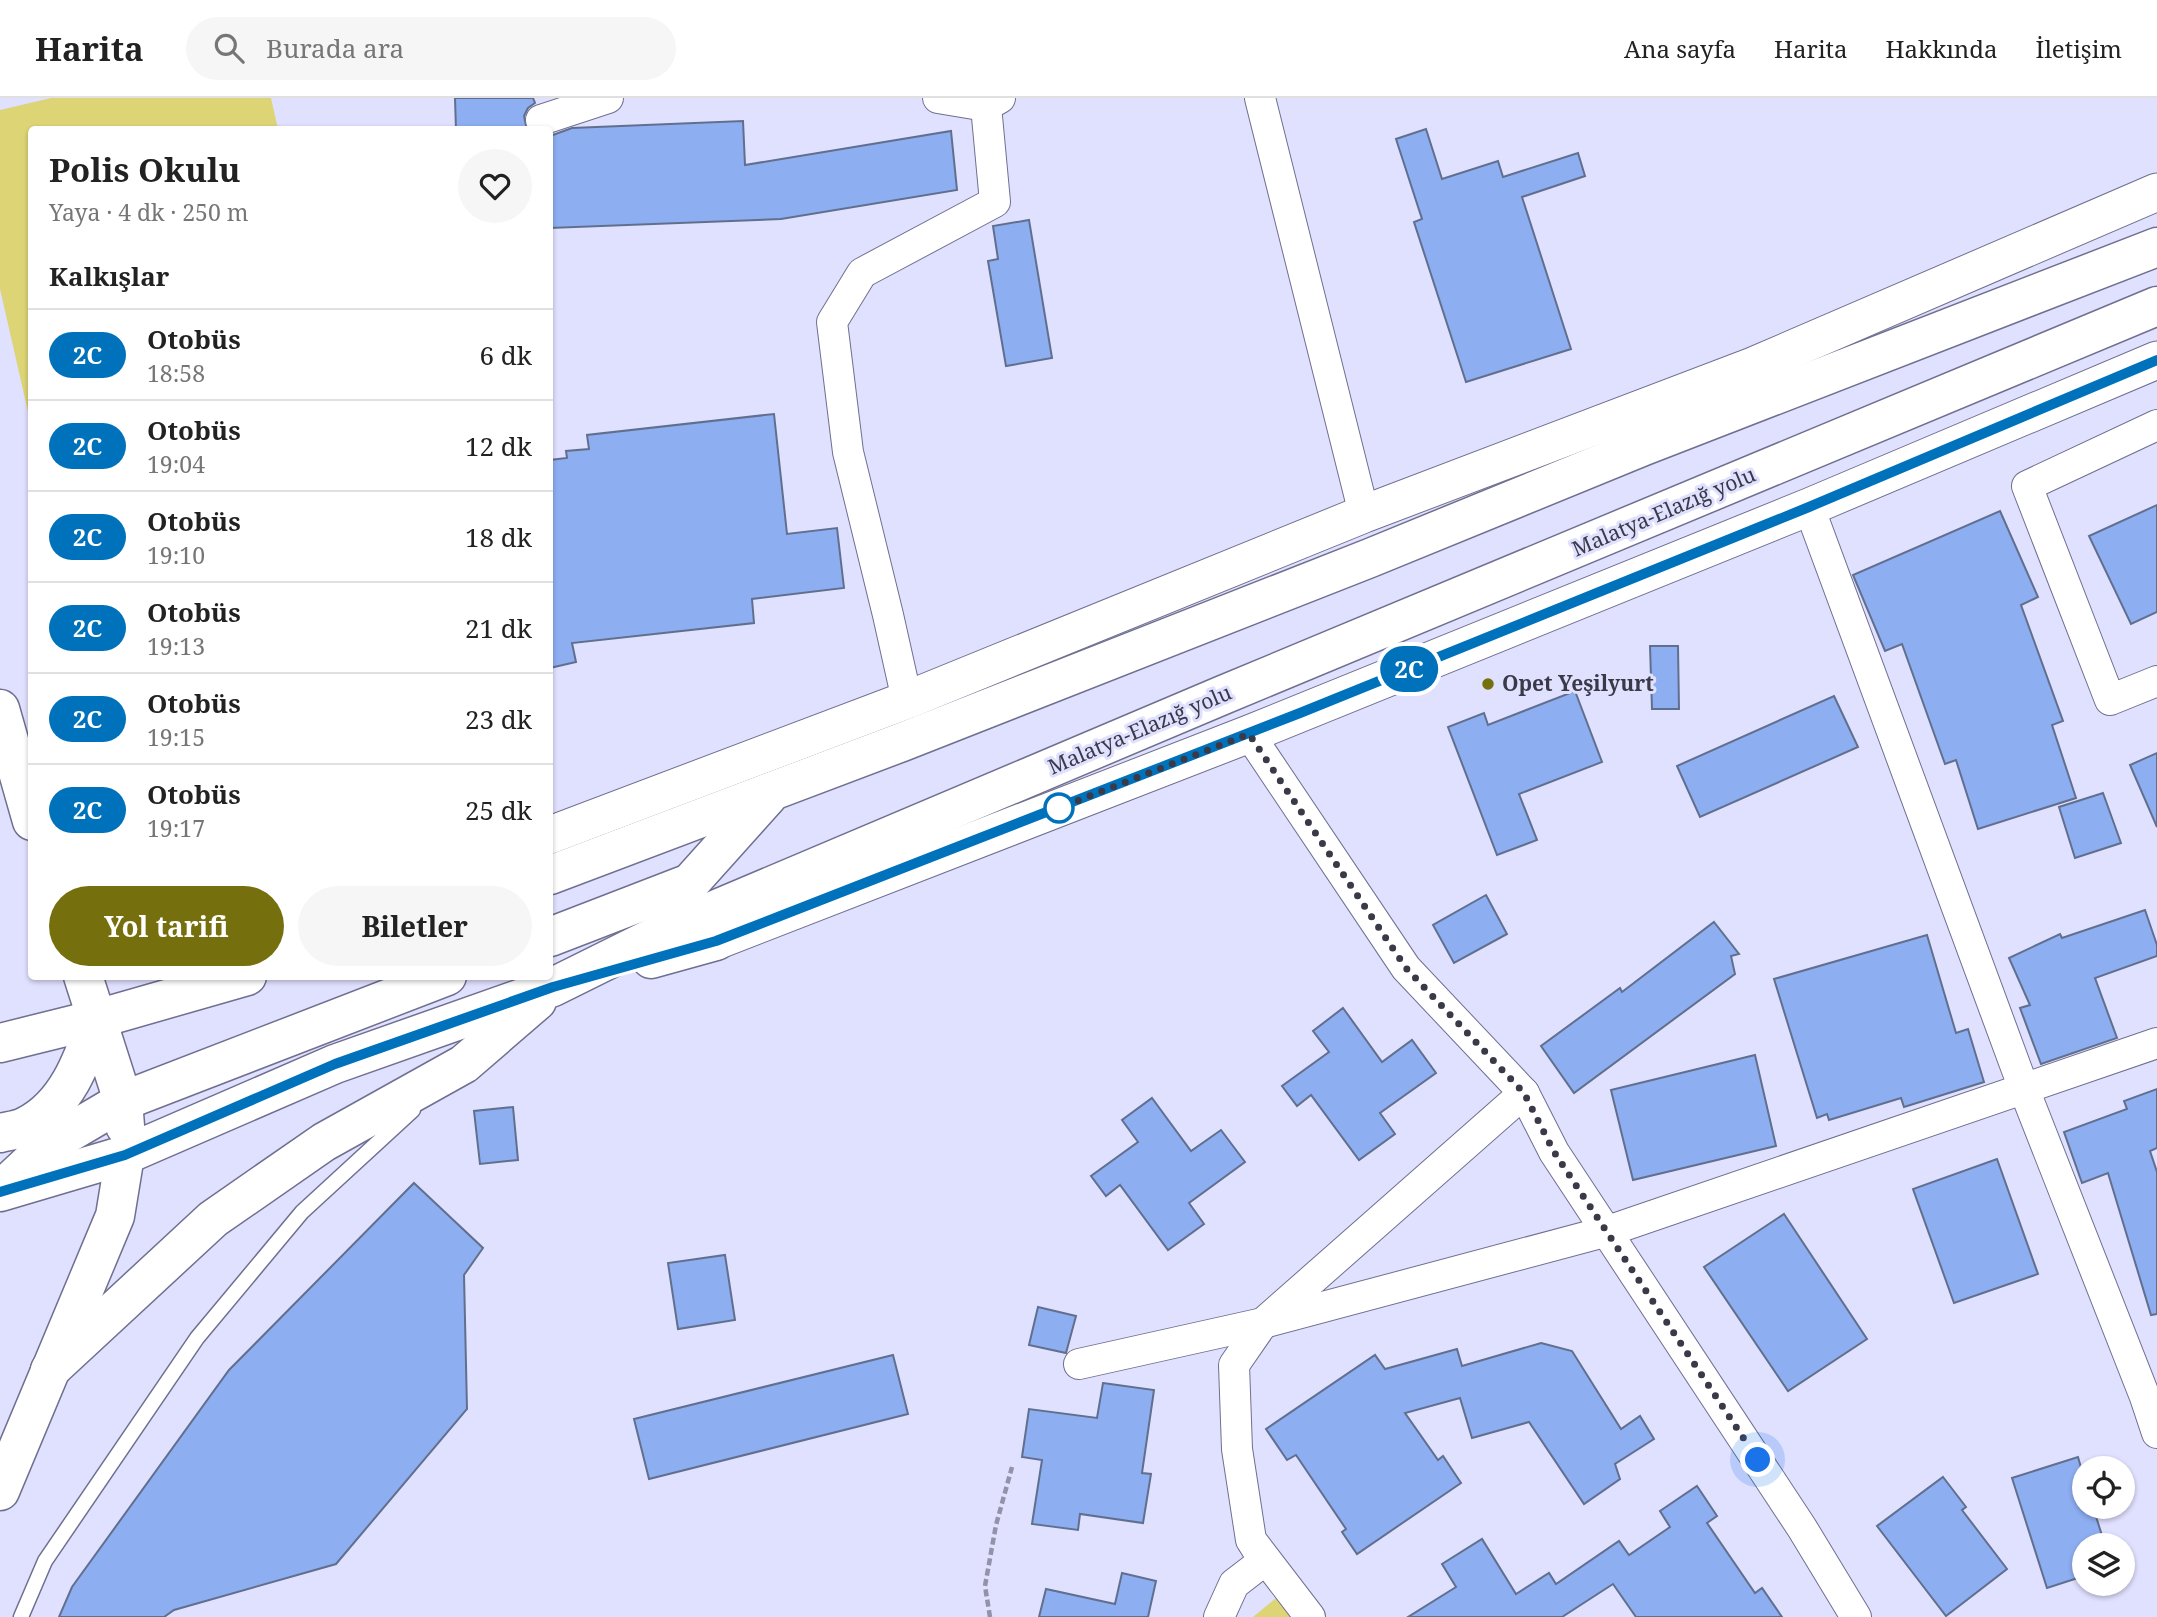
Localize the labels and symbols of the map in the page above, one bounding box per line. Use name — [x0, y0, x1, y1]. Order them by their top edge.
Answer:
street label: Malatya-Elazığ yolu — [1568, 460, 1760, 562]
line badge: 2C — [1378, 646, 1440, 692]
place label: Opet Yeşilyurt — [1502, 669, 1654, 697]
marker: Opet Yeşilyurt — [1480, 676, 1496, 692]
street label: Malatya-Elazığ yolu — [1044, 678, 1236, 780]
unlabelled marker — [1044, 793, 1074, 823]
your location — [1740, 1442, 1775, 1477]

